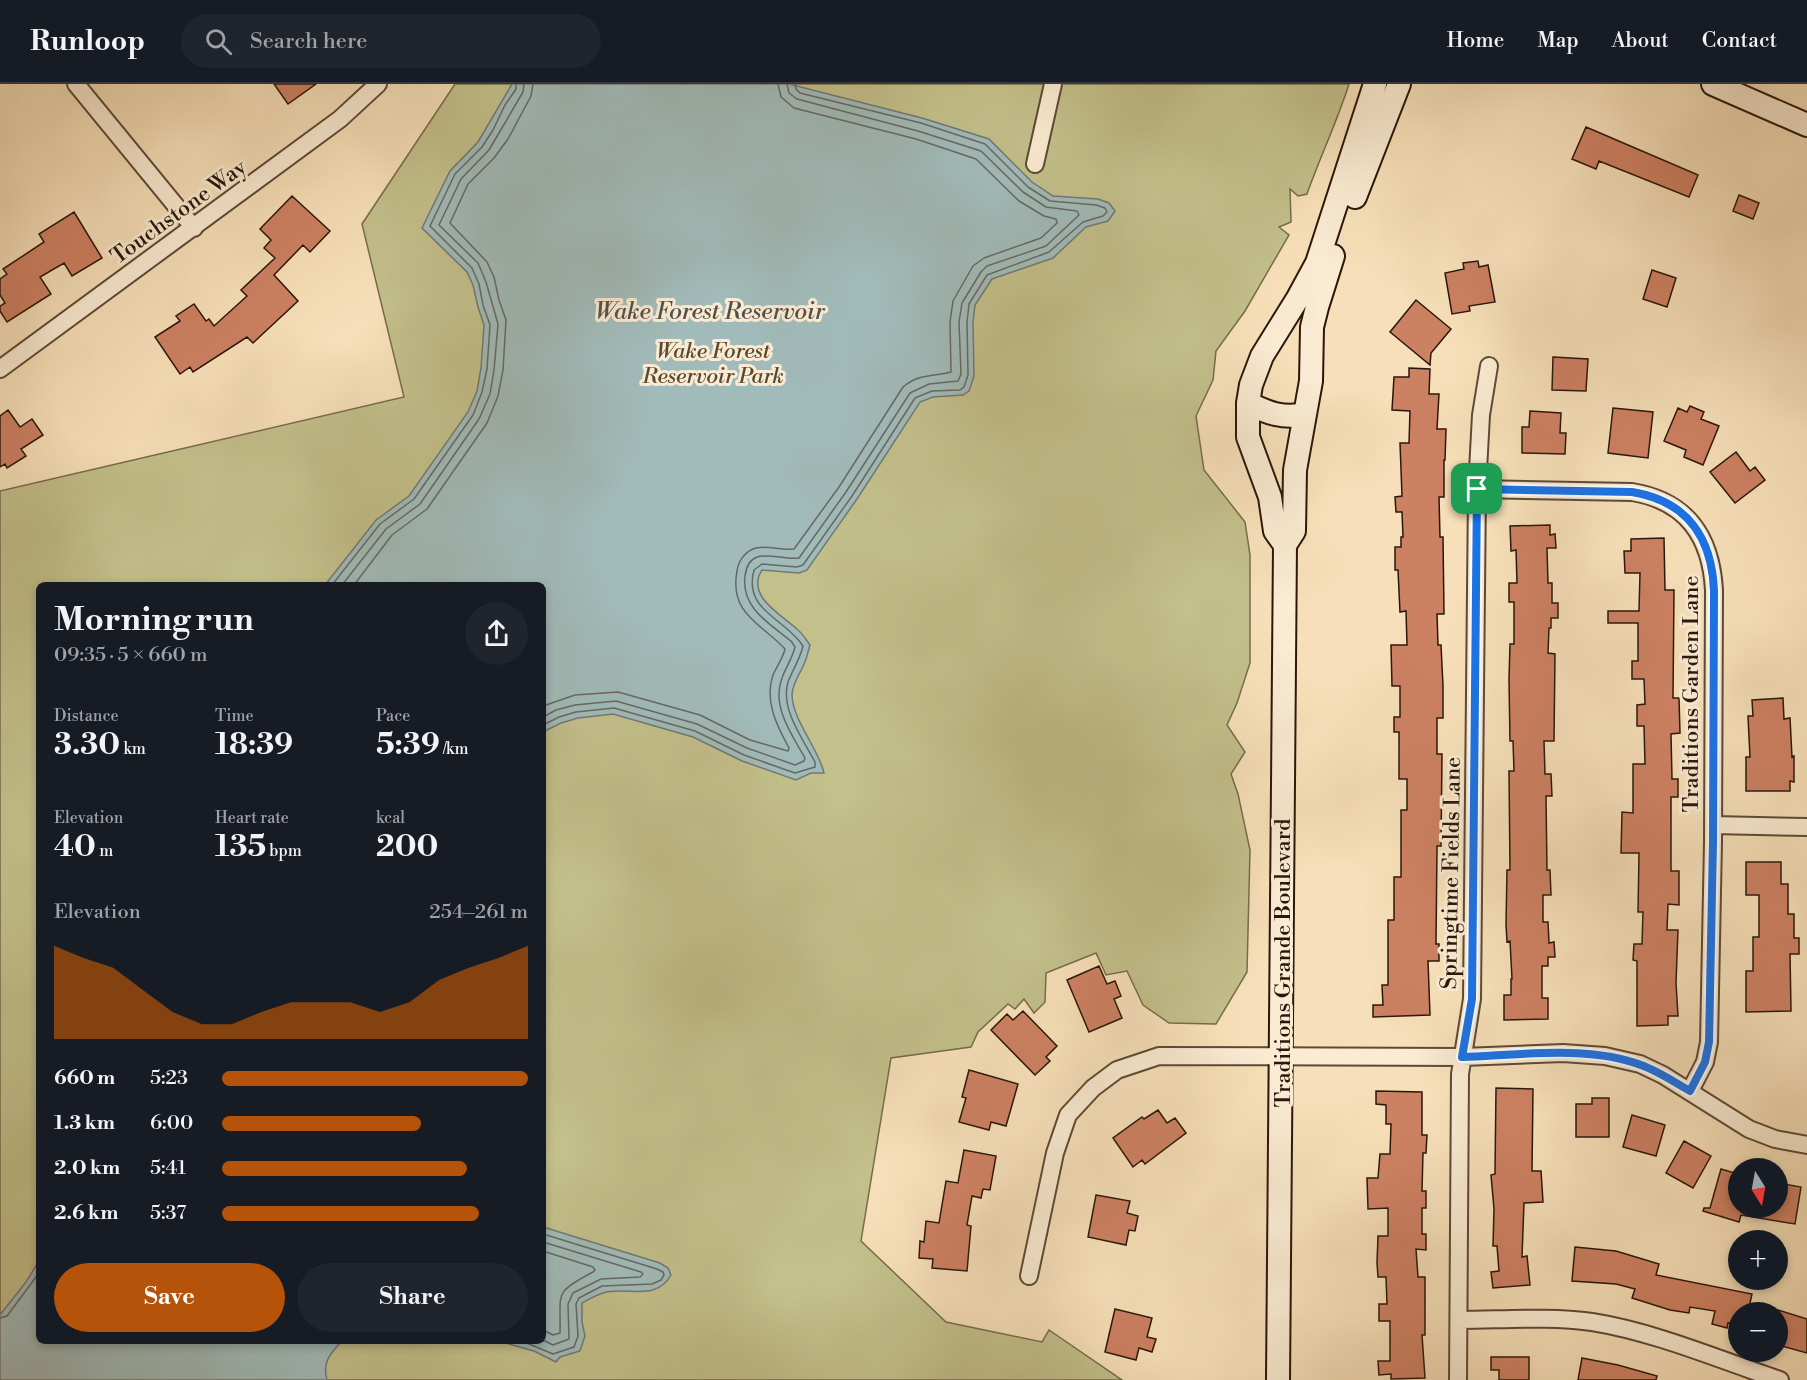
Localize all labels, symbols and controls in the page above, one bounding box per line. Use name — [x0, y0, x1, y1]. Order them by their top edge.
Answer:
search box — [181, 14, 601, 68]
text: Runloop — [30, 24, 145, 59]
icon: search — [202, 25, 235, 58]
text: Search here — [250, 28, 367, 55]
text: Home — [1447, 28, 1504, 54]
text: Map — [1537, 28, 1579, 54]
text: About — [1612, 28, 1669, 54]
text: Contact — [1702, 28, 1777, 54]
street label: Touchstone Way — [106, 154, 252, 270]
water label: Wake Forest Reservoir — [595, 297, 826, 327]
park label: Wake Forest Reservoir Park — [641, 338, 784, 390]
pin — [1451, 463, 1502, 514]
icon: arrive — [1460, 472, 1493, 505]
street label: Traditions Garden Lane — [1678, 575, 1705, 813]
text: Morning run — [54, 600, 254, 641]
button: share — [465, 602, 528, 665]
text: 09:35 · 5 × 660 m — [54, 643, 207, 668]
text: Distance — [54, 706, 119, 726]
text: Time — [215, 706, 254, 726]
text: Pace — [376, 706, 410, 726]
text: 3.30 — [54, 726, 120, 764]
text: 18:39 — [215, 726, 293, 764]
text: 5:39 — [376, 726, 440, 764]
text: km — [120, 739, 146, 759]
text: /km — [440, 739, 469, 759]
street label: Springtime Fields Lane — [1436, 756, 1467, 990]
text: Elevation — [54, 808, 123, 828]
text: Heart rate — [215, 808, 289, 828]
text: kcal — [376, 808, 405, 828]
street label: Traditions Grande Boulevard — [1270, 818, 1297, 1108]
text: 40 — [54, 828, 96, 866]
text: 135 — [215, 828, 266, 866]
text: 200 — [376, 828, 438, 866]
text: m — [96, 841, 113, 861]
text: bpm — [266, 841, 302, 861]
text: Elevation — [54, 900, 141, 925]
text: 254–261 m — [429, 900, 528, 925]
text: 660 m — [54, 1066, 115, 1091]
text: 5:23 — [150, 1066, 188, 1091]
text: 1.3 km — [54, 1111, 115, 1136]
text: 6:00 — [150, 1111, 193, 1136]
text: 2.0 km — [54, 1156, 120, 1181]
text: 5:41 — [150, 1156, 186, 1181]
north arrow — [1728, 1158, 1788, 1218]
map controls — [1728, 1158, 1788, 1362]
text: 2.6 km — [54, 1201, 118, 1226]
text: 5:37 — [150, 1201, 186, 1226]
button: + — [1728, 1230, 1788, 1290]
button: Save — [54, 1263, 285, 1332]
button: Share — [297, 1263, 528, 1332]
button: − — [1728, 1302, 1788, 1362]

